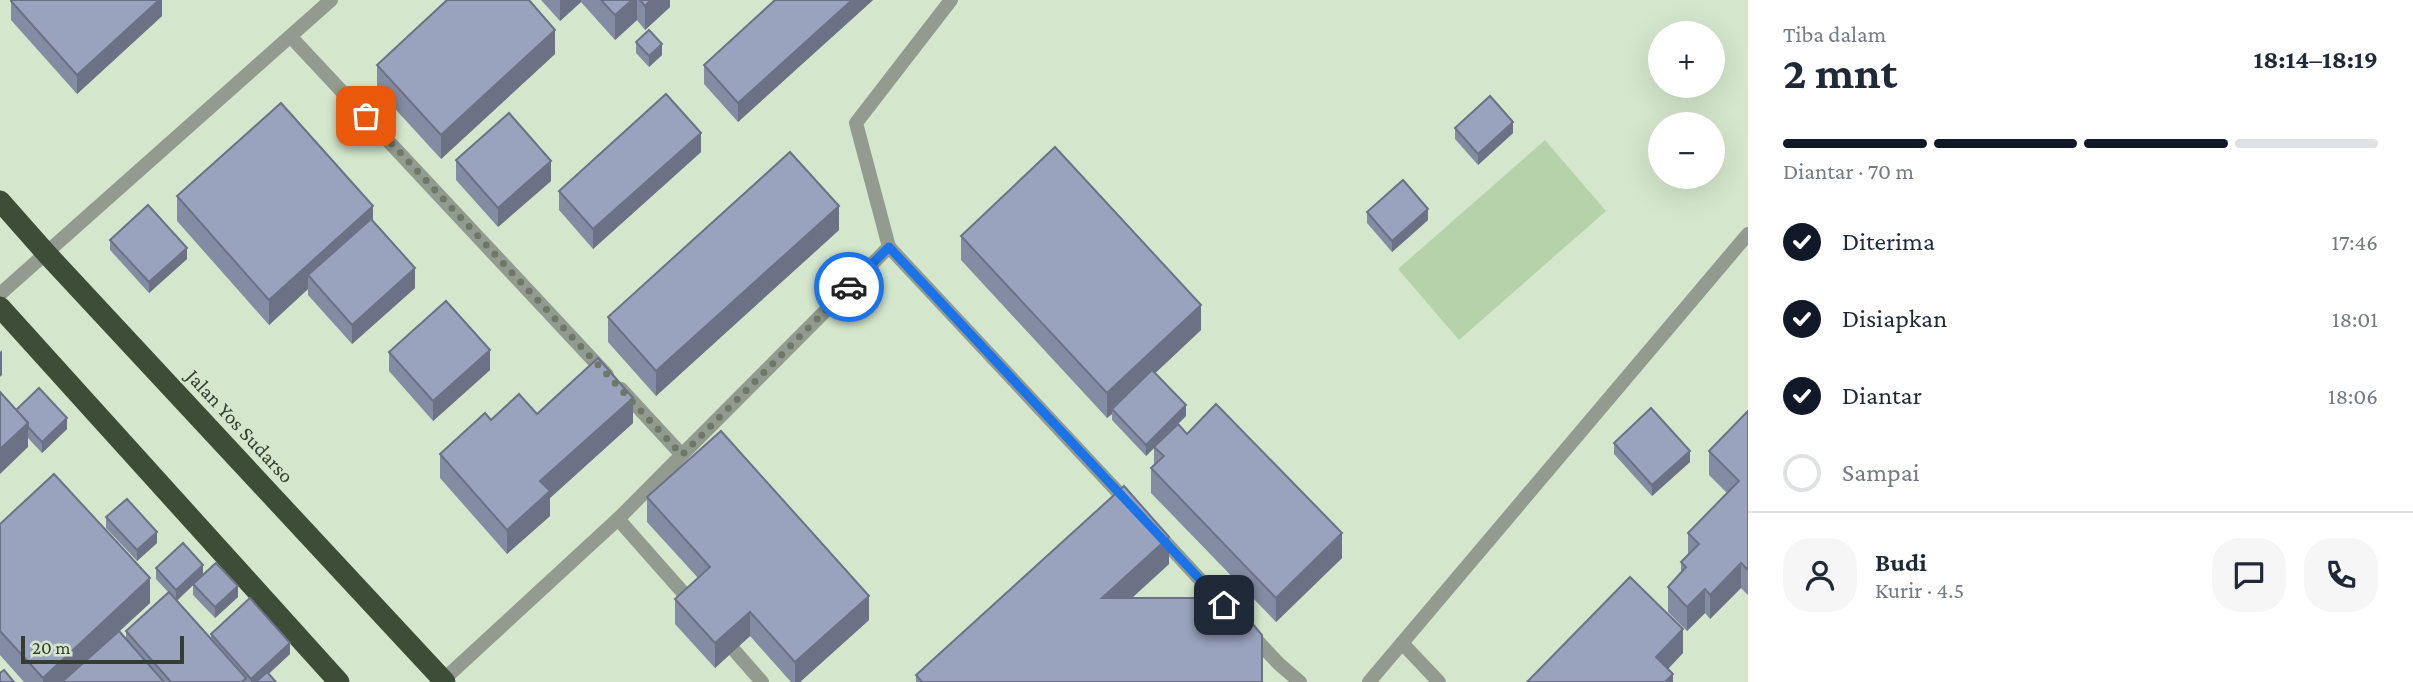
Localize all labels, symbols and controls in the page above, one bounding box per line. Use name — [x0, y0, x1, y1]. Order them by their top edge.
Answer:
map controls — [1648, 21, 1725, 189]
button: + — [1648, 21, 1725, 98]
text: Tiba dalam — [1783, 21, 1886, 47]
text: 18:14–18:19 — [2253, 45, 2378, 74]
text: 2 mnt — [1783, 47, 1897, 98]
pin — [336, 86, 396, 146]
icon: bag — [347, 97, 385, 135]
button: − — [1648, 112, 1725, 189]
text: Diantar · 70 m — [1783, 158, 1914, 184]
icon: check — [1783, 223, 1821, 261]
text: Diterima — [1842, 227, 1935, 256]
text: 17:46 — [2331, 229, 2378, 255]
courier — [814, 252, 884, 322]
icon: car — [830, 268, 868, 306]
icon: check — [1783, 300, 1821, 338]
text: Disiapkan — [1842, 304, 1947, 333]
text: 18:01 — [2332, 306, 2378, 332]
street label: Jalan Yos Sudarso — [180, 363, 299, 488]
icon: check — [1783, 377, 1821, 415]
text: Diantar — [1842, 381, 1922, 410]
text: 18:06 — [2328, 383, 2378, 409]
text: Sampai — [1842, 458, 1920, 487]
button: person — [1783, 538, 1857, 612]
button: chat — [2212, 538, 2286, 612]
button: phone — [2304, 538, 2378, 612]
text: Budi — [1875, 548, 1927, 577]
pin — [1194, 575, 1254, 635]
text: Kurir · 4.5 — [1875, 577, 1964, 603]
icon: home — [1205, 586, 1243, 624]
scale bar — [21, 633, 184, 665]
text: 20 m — [32, 637, 71, 658]

